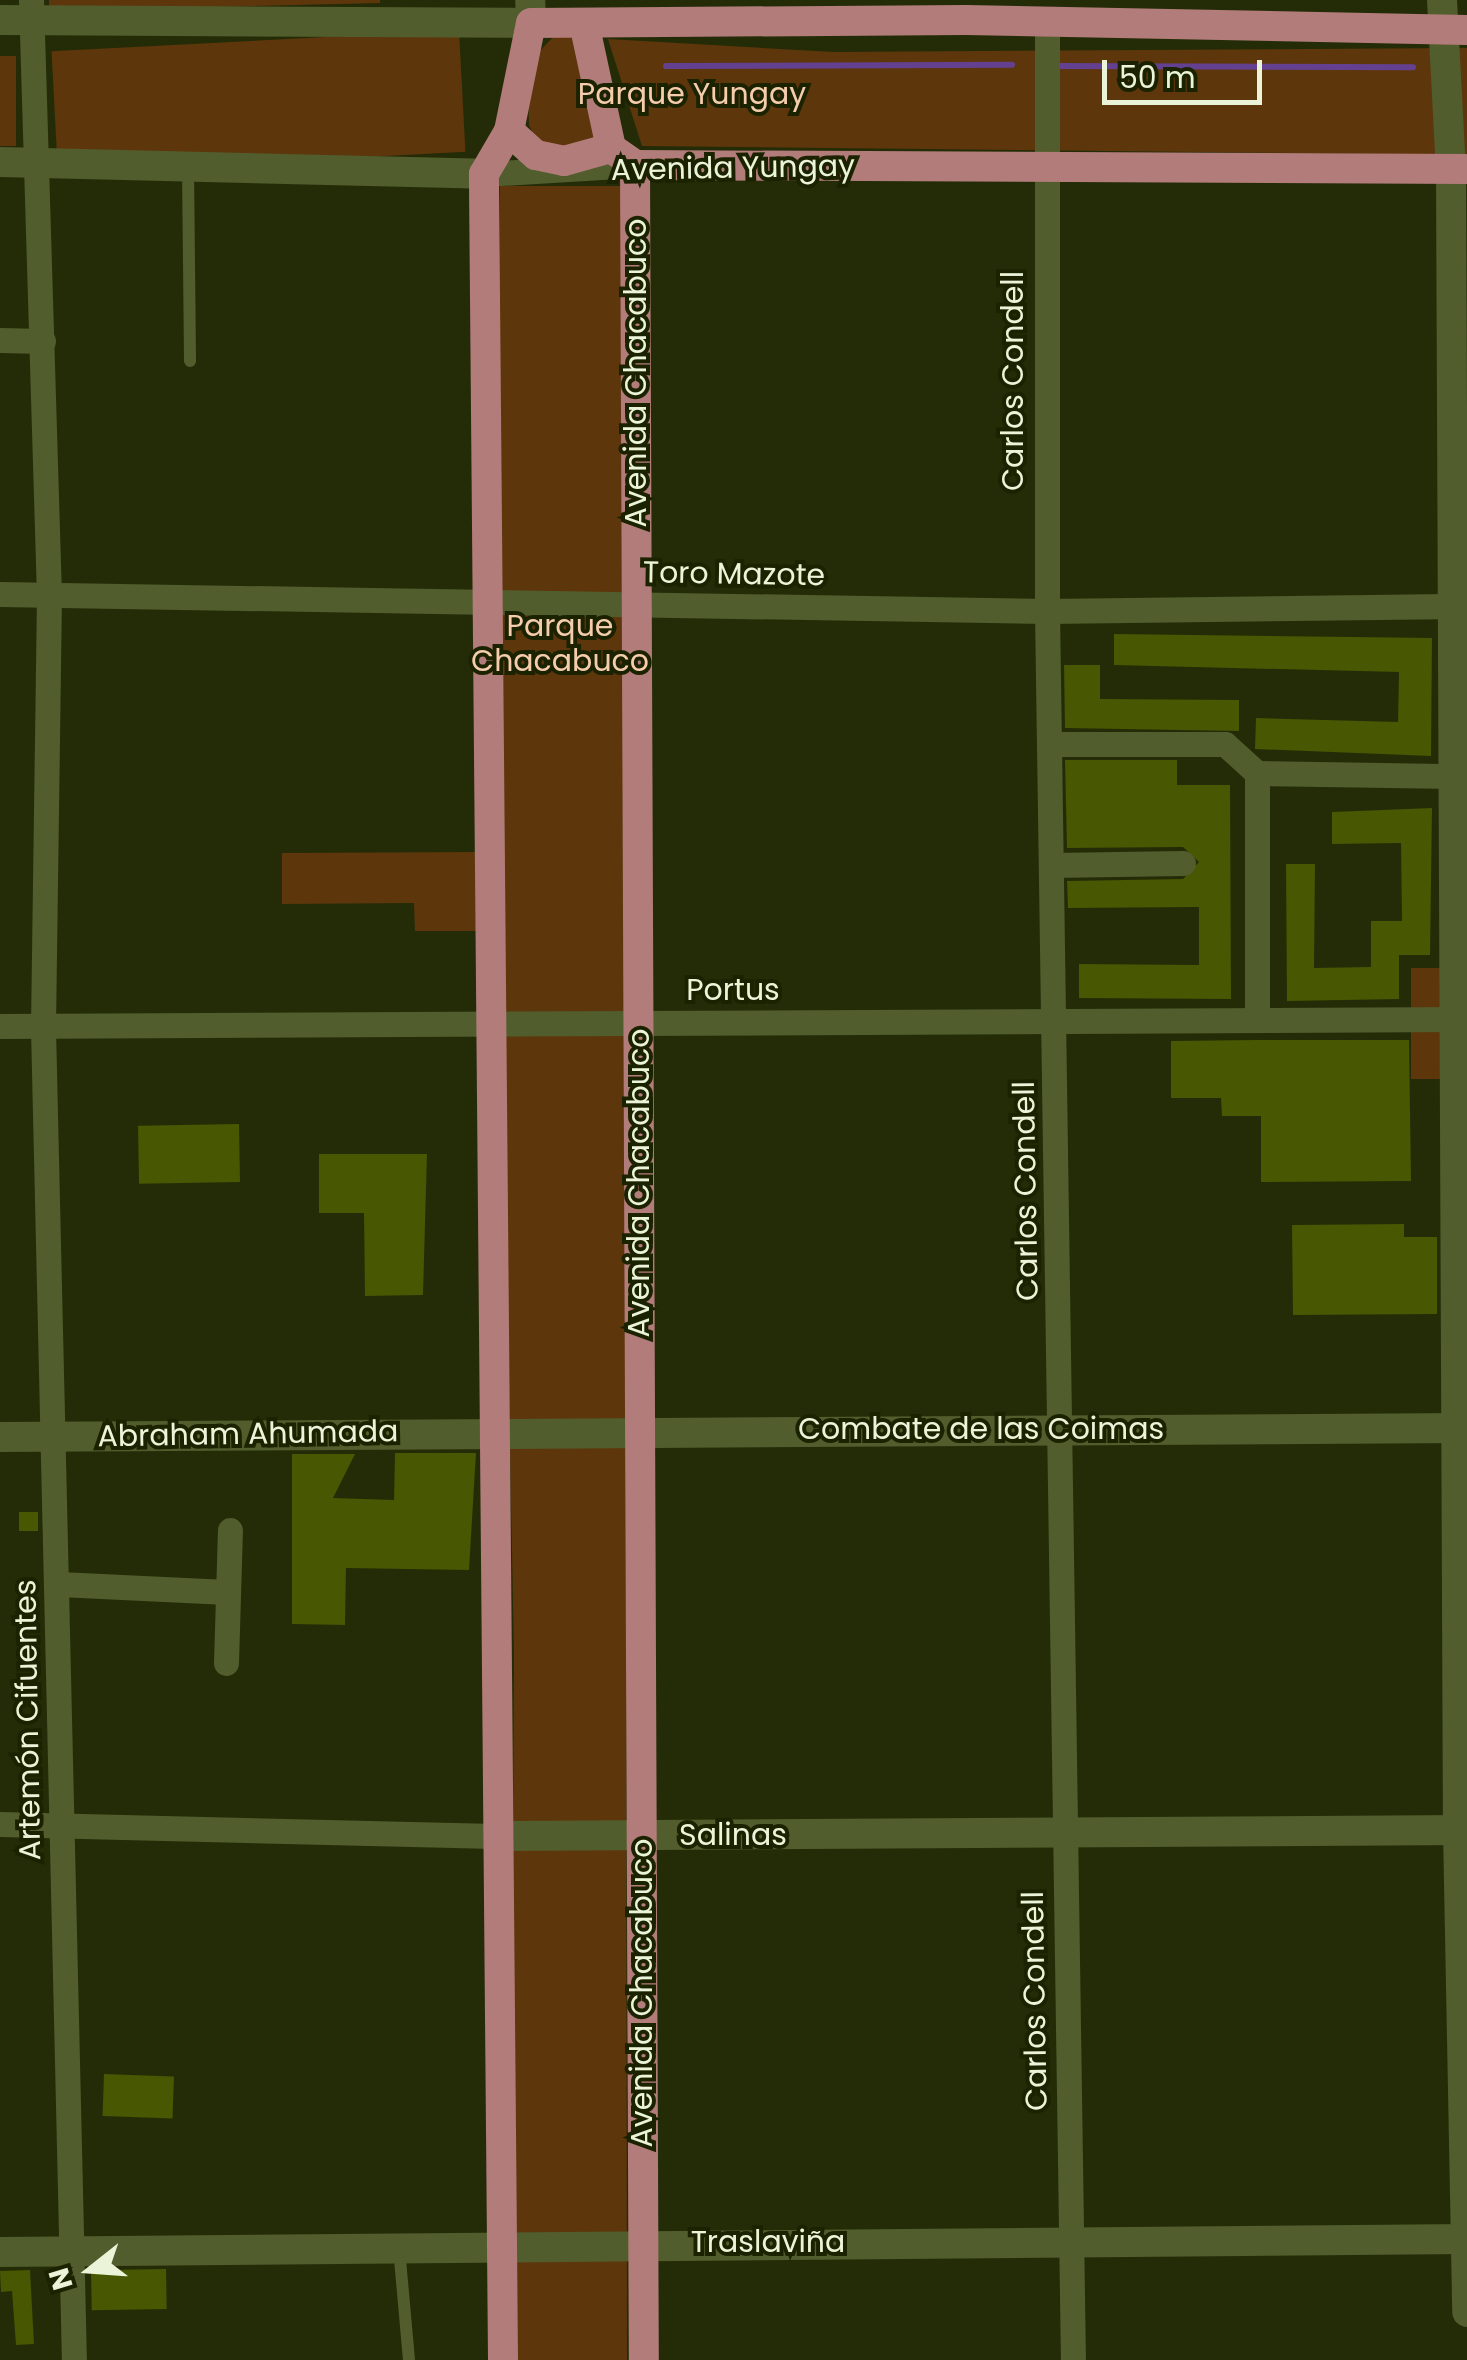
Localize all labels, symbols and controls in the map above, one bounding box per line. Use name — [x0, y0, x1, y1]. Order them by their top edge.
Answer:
scale bar — [1107, 40, 1267, 102]
text: 50 m — [1119, 56, 1196, 99]
park label: Parque Yungay — [578, 76, 806, 112]
street label: Avenida Yungay — [611, 148, 855, 188]
street label: Avenida Chacabuco — [618, 219, 654, 527]
street label: Carlos Condell — [995, 271, 1031, 491]
street label: Toro Mazote — [643, 554, 825, 594]
park label: Parque Chacabuco — [471, 608, 649, 678]
street label: Portus — [686, 972, 780, 1008]
street label: Avenida Chacabuco — [621, 1029, 657, 1337]
street label: Carlos Condell — [1006, 1081, 1046, 1301]
street label: Combate de las Coimas — [798, 1411, 1164, 1447]
street label: Abraham Ahumada — [97, 1413, 399, 1455]
street label: Artemón Cifuentes — [8, 1579, 48, 1861]
street label: Salinas — [679, 1817, 787, 1853]
street label: Avenida Chacabuco — [624, 1839, 660, 2147]
street label: Carlos Condell — [1015, 1891, 1055, 2111]
north arrow — [40, 2220, 140, 2320]
street label: Traslaviña — [691, 2224, 845, 2260]
text: N — [39, 2263, 83, 2295]

